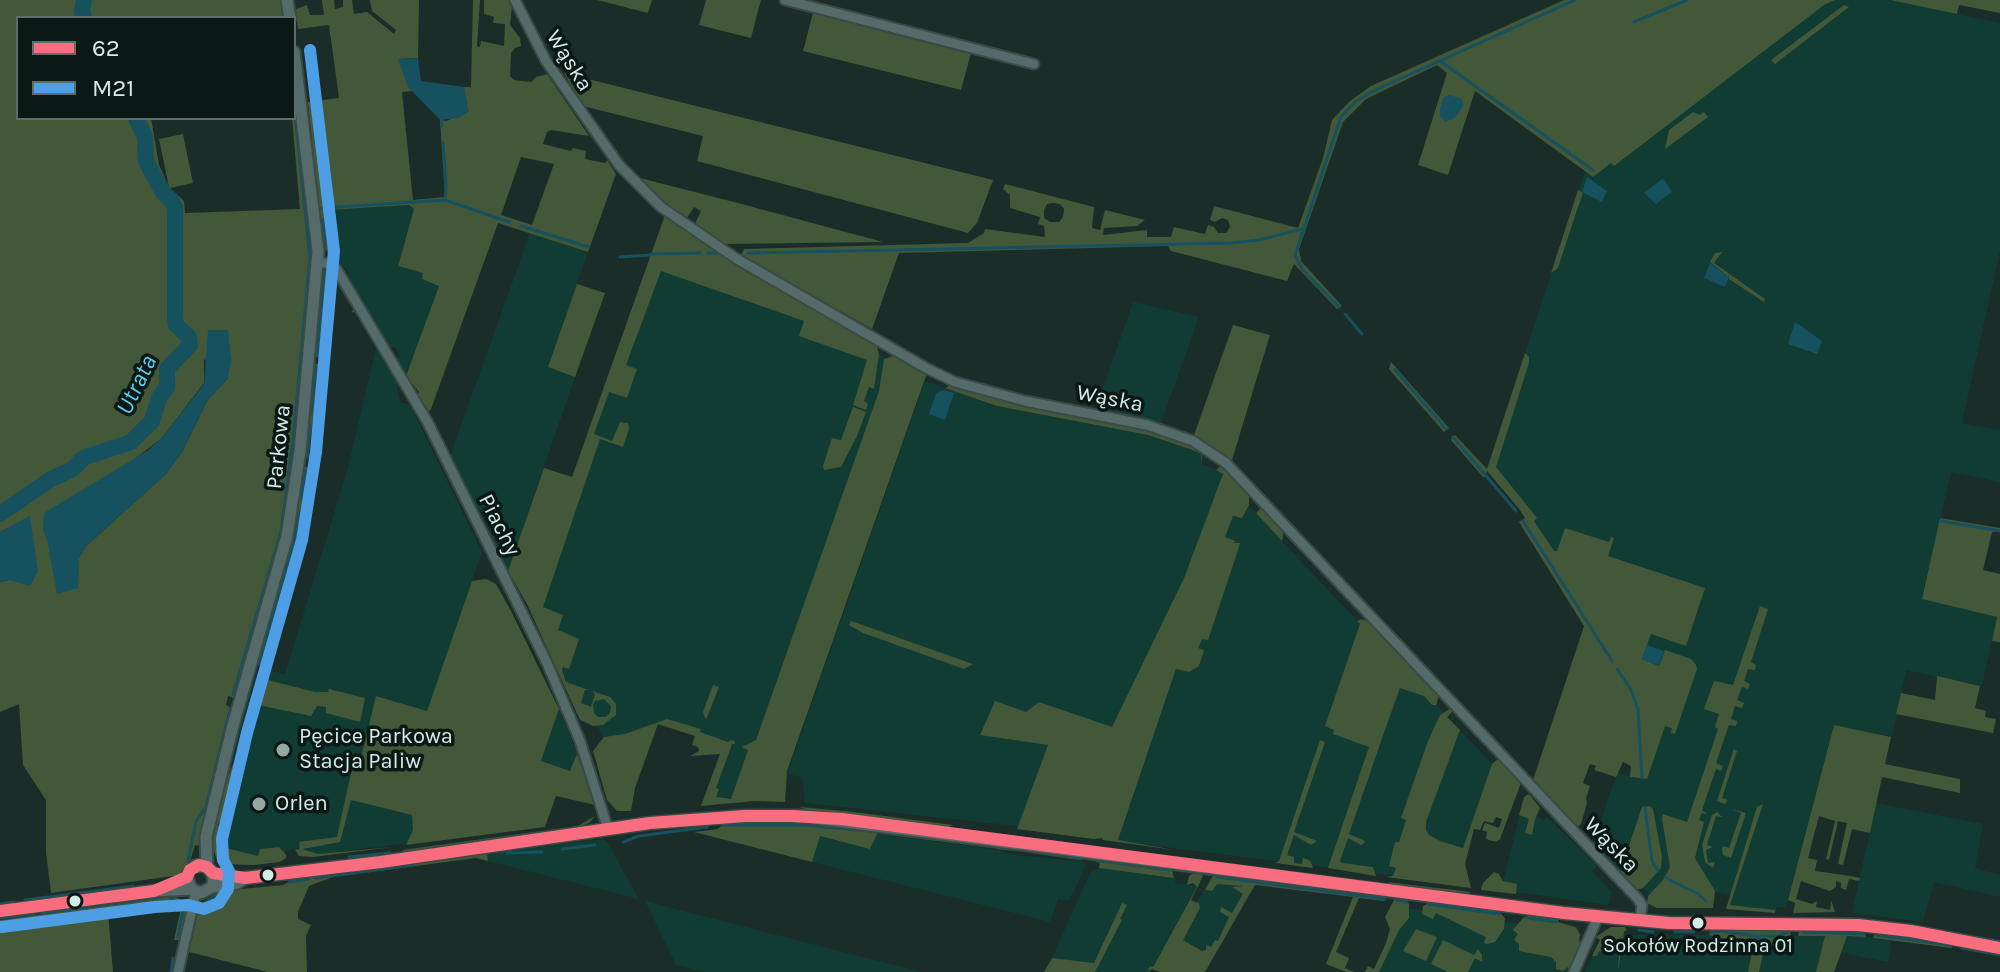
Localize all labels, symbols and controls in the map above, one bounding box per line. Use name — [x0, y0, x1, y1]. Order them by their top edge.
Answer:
legend — [16, 16, 296, 120]
street label: Wąska — [540, 26, 598, 96]
text: 62 — [92, 34, 120, 62]
text: M21 — [92, 74, 134, 102]
water label: Utrata — [110, 350, 164, 420]
street label: Wąska — [1075, 380, 1145, 418]
street label: Parkowa — [261, 403, 297, 491]
street label: Piachy — [472, 490, 526, 560]
place label: Pęcice Parkowa Stacja Paliw — [299, 724, 453, 776]
marker: Pęcice Parkowa Stacja Paliw — [274, 741, 292, 759]
place label: Orlen — [275, 791, 328, 817]
marker: Orlen — [250, 795, 268, 813]
street label: Wąska — [1578, 812, 1644, 878]
unlabelled marker — [260, 867, 276, 883]
unlabelled marker — [67, 893, 83, 909]
marker: Sokołów Rodzinna 01 — [1690, 915, 1706, 931]
place label: Sokołów Rodzinna 01 — [1603, 934, 1793, 958]

